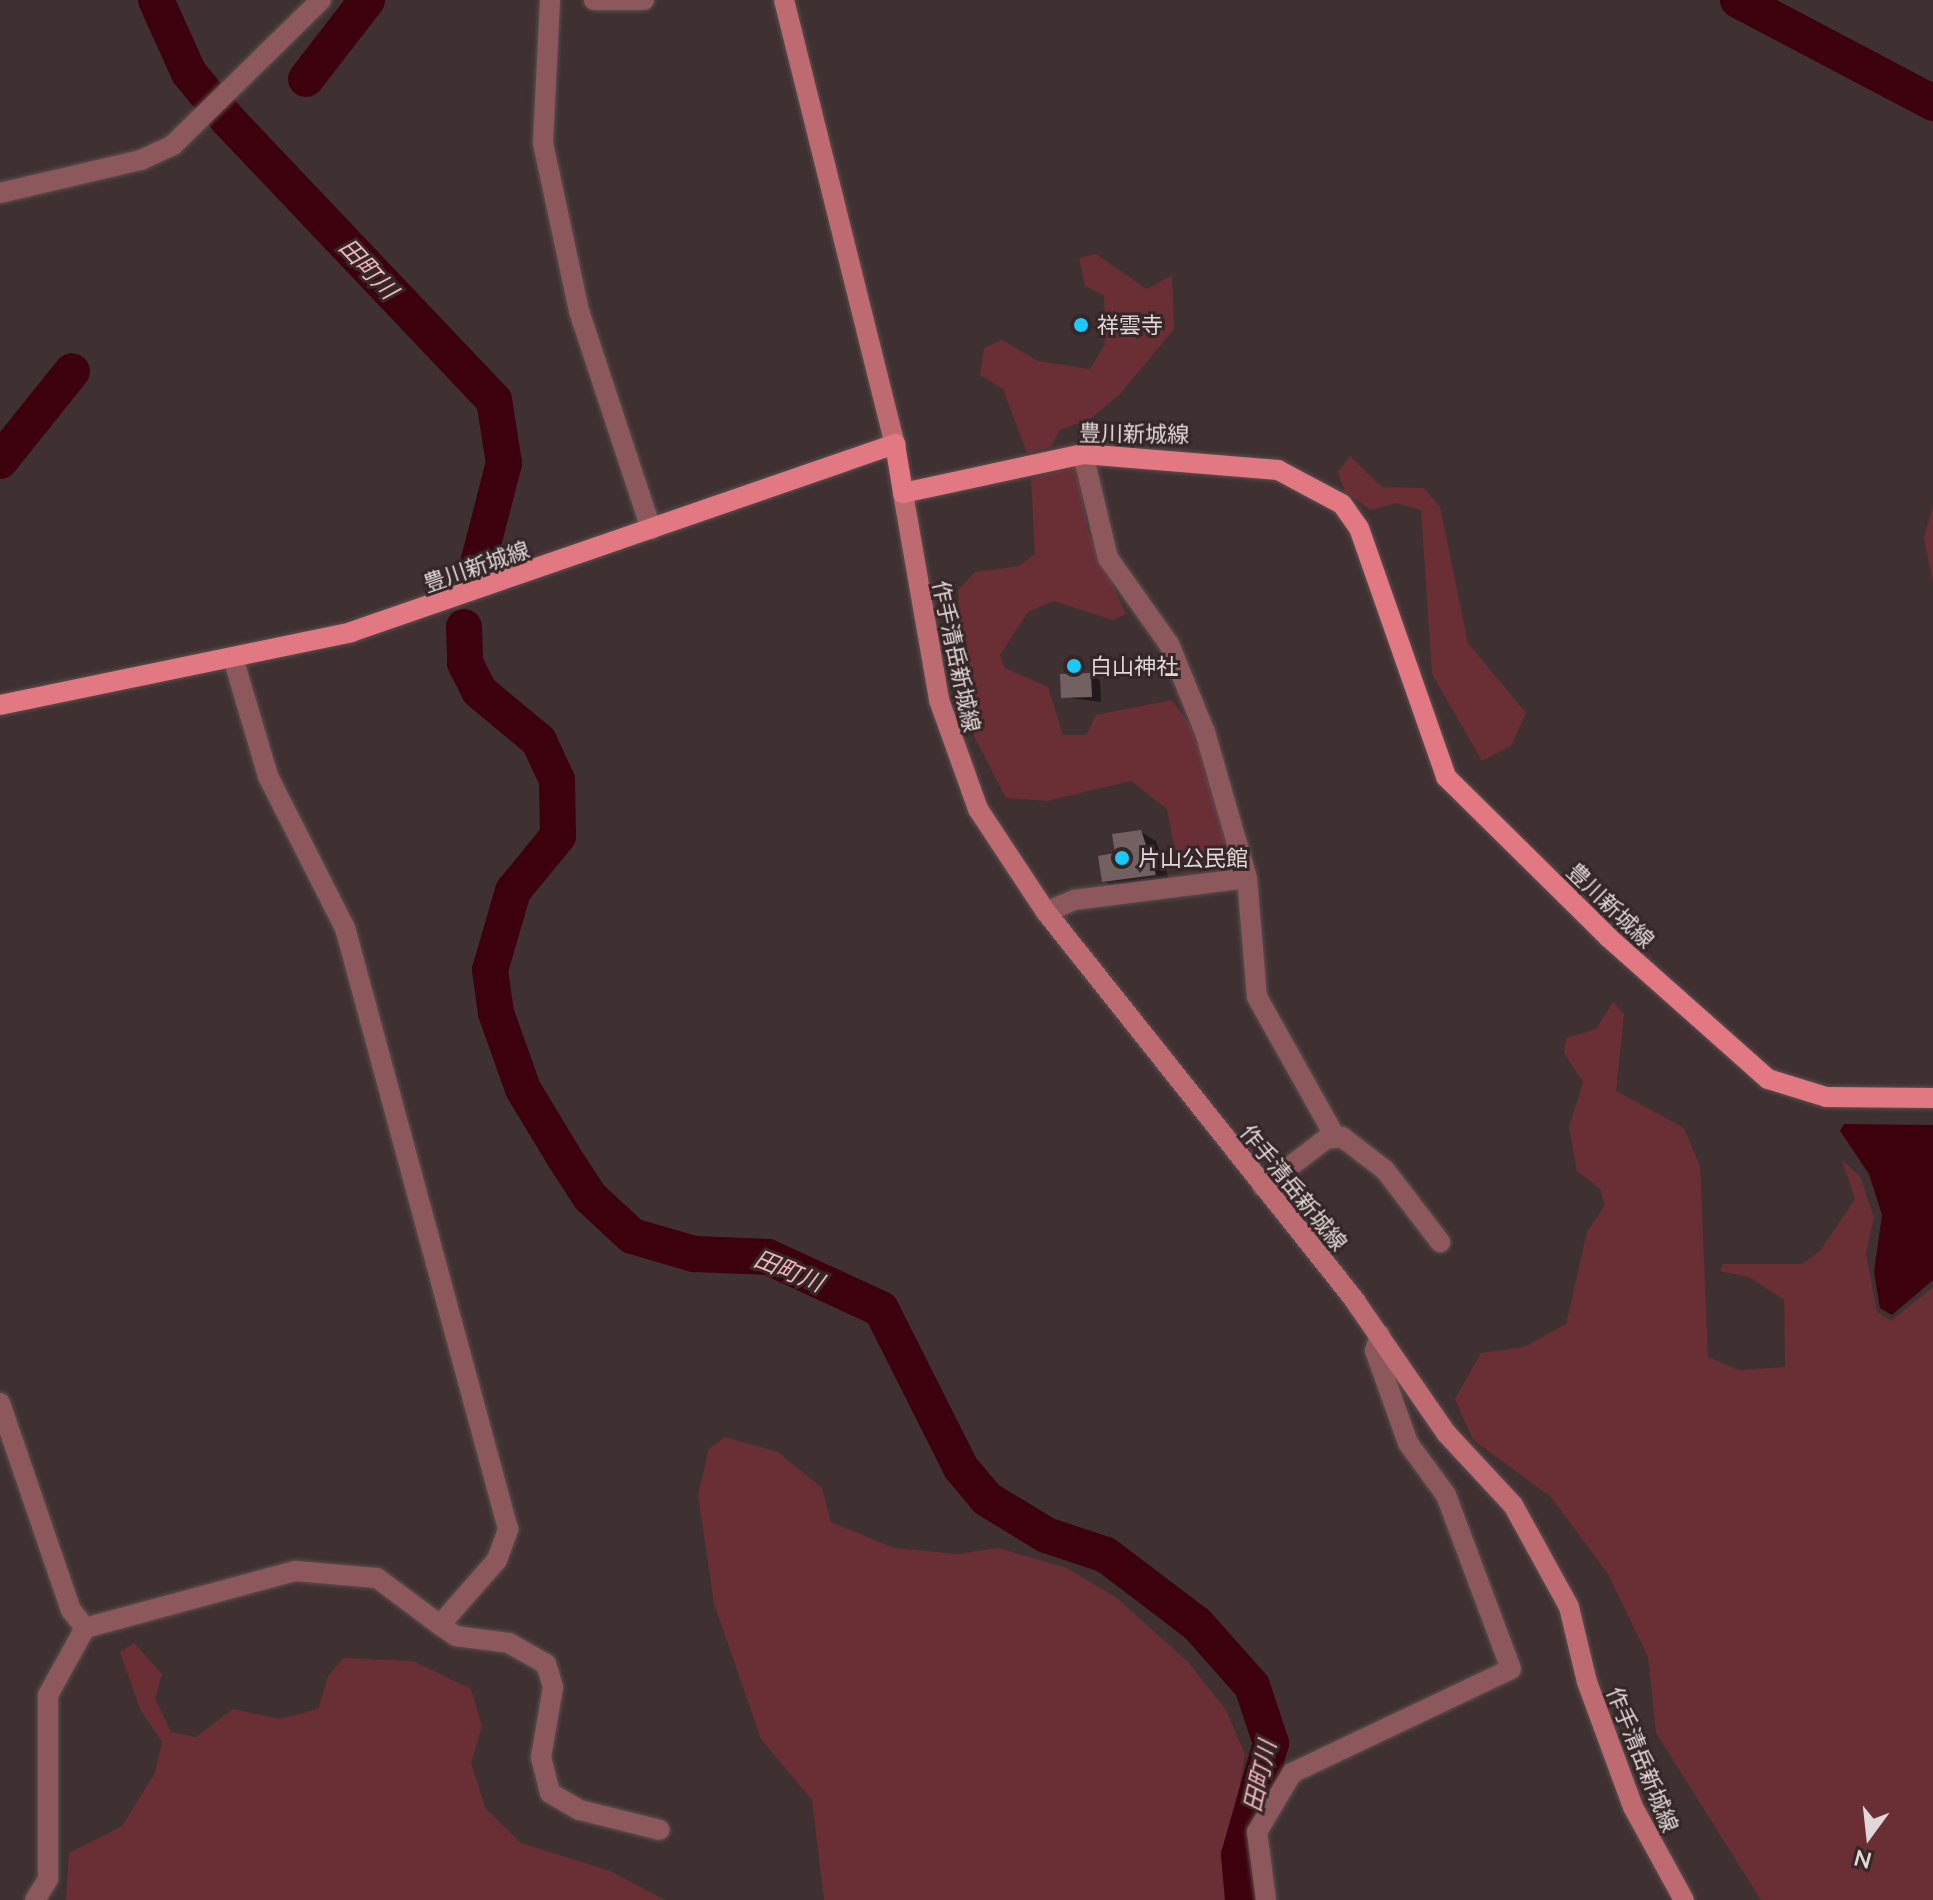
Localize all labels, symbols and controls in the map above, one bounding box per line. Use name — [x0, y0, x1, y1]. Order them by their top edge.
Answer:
water label: 田町川 — [334, 232, 404, 304]
place label: 祥雲寺 — [1097, 312, 1163, 338]
marker: 祥雲寺 — [1072, 316, 1090, 334]
street label: 豊川新城線 — [1079, 419, 1189, 447]
street label: 豊川新城線 — [420, 536, 532, 596]
street label: 作手清岳新城線 — [928, 578, 986, 734]
place label: 白山神社 — [1090, 653, 1178, 679]
marker: 白山神社 — [1065, 657, 1083, 675]
place label: 片山公民館 — [1138, 845, 1248, 871]
marker: 片山公民館 — [1113, 849, 1131, 867]
street label: 豊川新城線 — [1562, 857, 1660, 953]
street label: 作手清岳新城線 — [1235, 1119, 1353, 1255]
water label: 田町川 — [750, 1243, 828, 1297]
street label: 作手清岳新城線 — [1602, 1683, 1684, 1835]
water label: 田町川 — [1237, 1738, 1281, 1814]
north arrow — [1829, 1796, 1909, 1876]
text: N — [1851, 1844, 1874, 1875]

